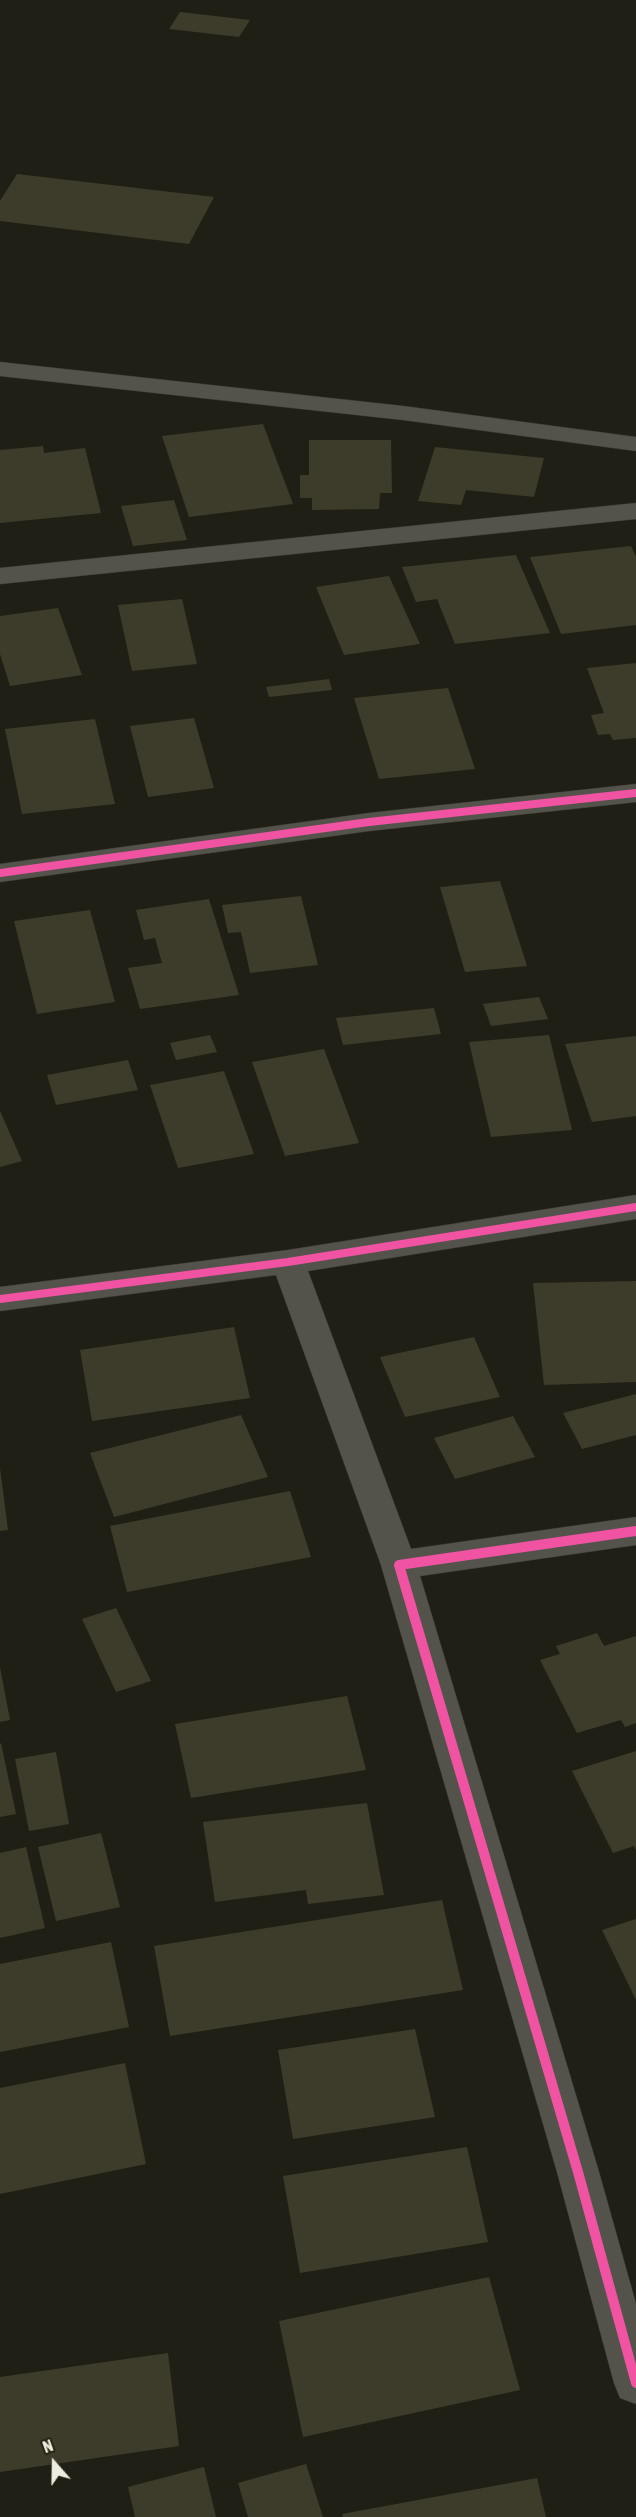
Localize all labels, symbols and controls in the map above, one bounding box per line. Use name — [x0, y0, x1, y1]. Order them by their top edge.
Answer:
north arrow — [24, 2433, 84, 2493]
text: N — [40, 2436, 55, 2456]

